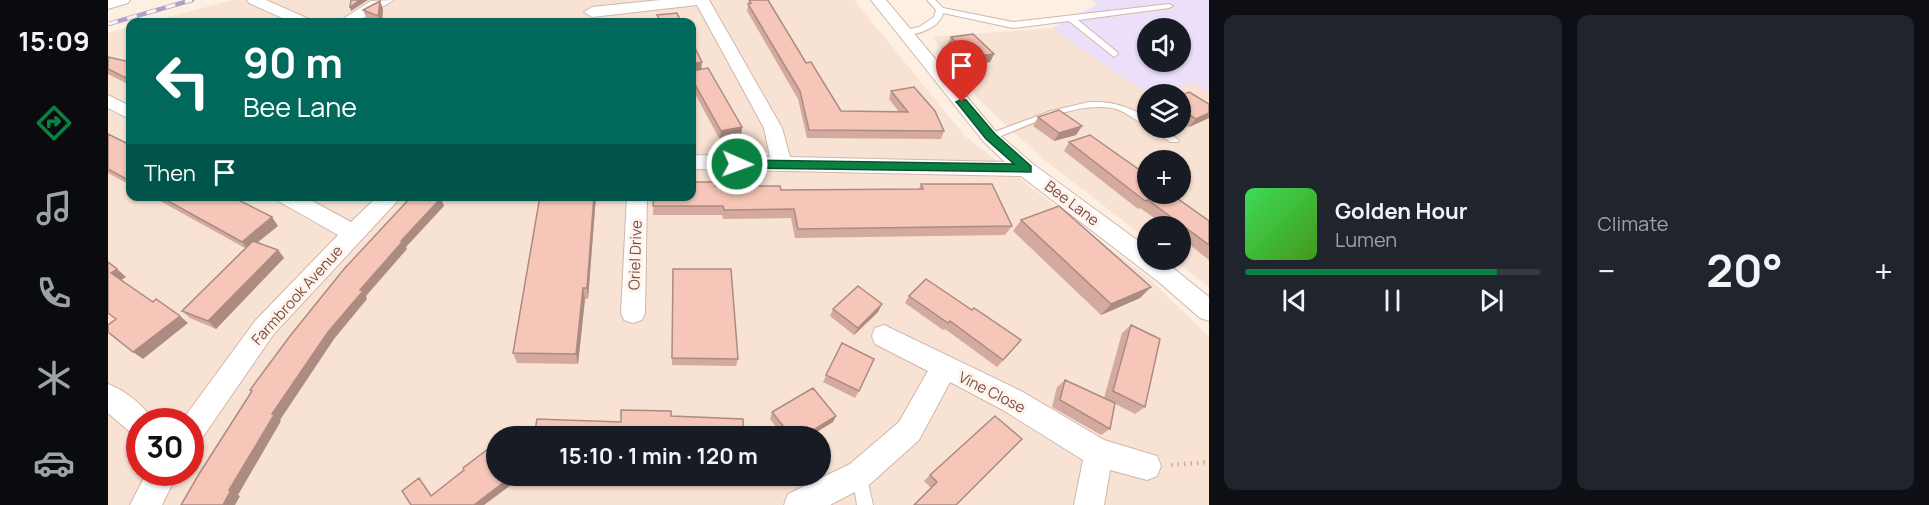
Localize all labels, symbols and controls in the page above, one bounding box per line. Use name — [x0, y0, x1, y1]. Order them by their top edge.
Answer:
map controls — [1137, 18, 1191, 270]
button: sound — [1137, 18, 1191, 72]
text: 15:09 — [18, 22, 90, 59]
text: 90 m — [243, 33, 343, 91]
pin — [936, 40, 987, 102]
icon: left — [144, 42, 222, 120]
icon: arrive — [945, 49, 978, 82]
button: layers — [1137, 84, 1191, 138]
text: Bee Lane — [243, 88, 357, 125]
icon: directions — [33, 102, 75, 144]
position arrow — [705, 132, 769, 196]
button: + — [1137, 150, 1191, 204]
icon: arrive — [208, 156, 241, 189]
text: Then — [144, 158, 196, 188]
street label: Bee Lane — [1040, 176, 1104, 231]
icon: music — [33, 187, 75, 229]
text: Golden Hour — [1335, 196, 1468, 226]
text: Climate — [1598, 210, 1669, 237]
button: − — [1137, 216, 1191, 270]
street label: Oriel Drive — [623, 219, 647, 290]
text: Lumen — [1335, 226, 1397, 253]
text: 20° — [1706, 239, 1783, 301]
street label: Farmbrook Avenue — [247, 240, 348, 349]
text: − — [1598, 248, 1615, 293]
text: + — [1874, 248, 1893, 293]
icon: phone — [33, 272, 75, 314]
icon: previous — [1278, 284, 1311, 317]
icon: pause — [1376, 284, 1409, 317]
icon: next — [1475, 284, 1508, 317]
icon: climate — [33, 357, 75, 399]
street label: Vine Close — [955, 366, 1029, 418]
speed limit sign: 30 — [126, 408, 204, 486]
text: 15:10 · 1 min · 120 m — [559, 441, 758, 471]
icon: car — [33, 442, 75, 484]

